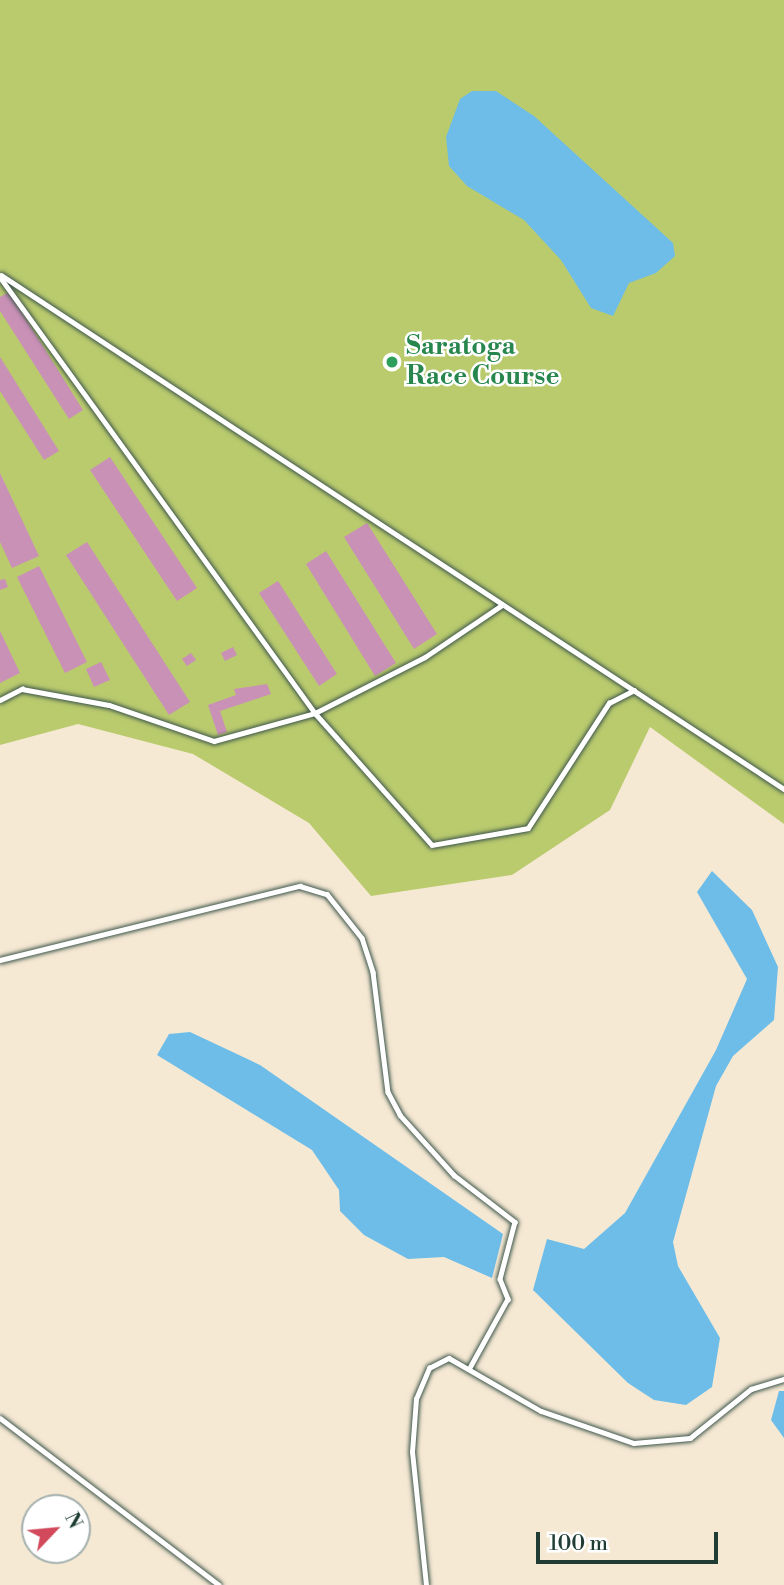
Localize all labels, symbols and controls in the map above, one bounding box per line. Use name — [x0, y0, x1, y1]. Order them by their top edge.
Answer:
place label: Saratoga Race Course — [406, 331, 559, 392]
marker: Saratoga Race Course — [384, 354, 400, 370]
north arrow — [21, 1494, 91, 1564]
text: N — [59, 1509, 87, 1533]
scale bar — [539, 1518, 721, 1562]
text: 100 m — [549, 1531, 608, 1557]

